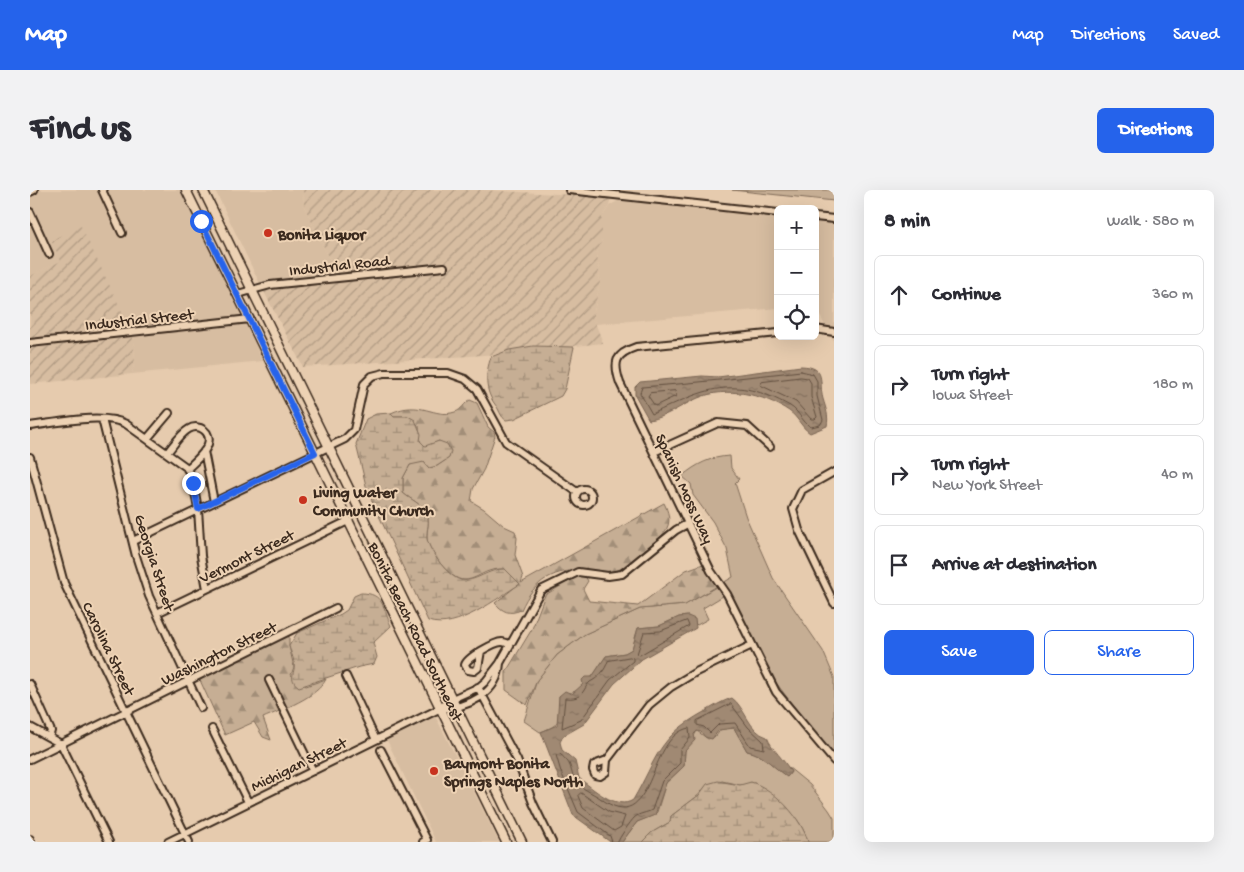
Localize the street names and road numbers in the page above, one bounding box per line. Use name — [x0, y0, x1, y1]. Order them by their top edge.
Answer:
street label: Industrial Road — [288, 253, 392, 282]
street label: Industrial Street — [84, 306, 196, 337]
street label: Spanish Moss Way — [649, 432, 717, 547]
street label: Georgia Street — [128, 512, 178, 615]
street label: Vermont Street — [196, 526, 299, 590]
street label: Bonita Beach Road Southeast — [362, 539, 466, 726]
street label: Carolina Street — [76, 600, 138, 701]
street label: Washington Street — [159, 618, 282, 691]
street label: Michigan Street — [249, 734, 352, 798]

